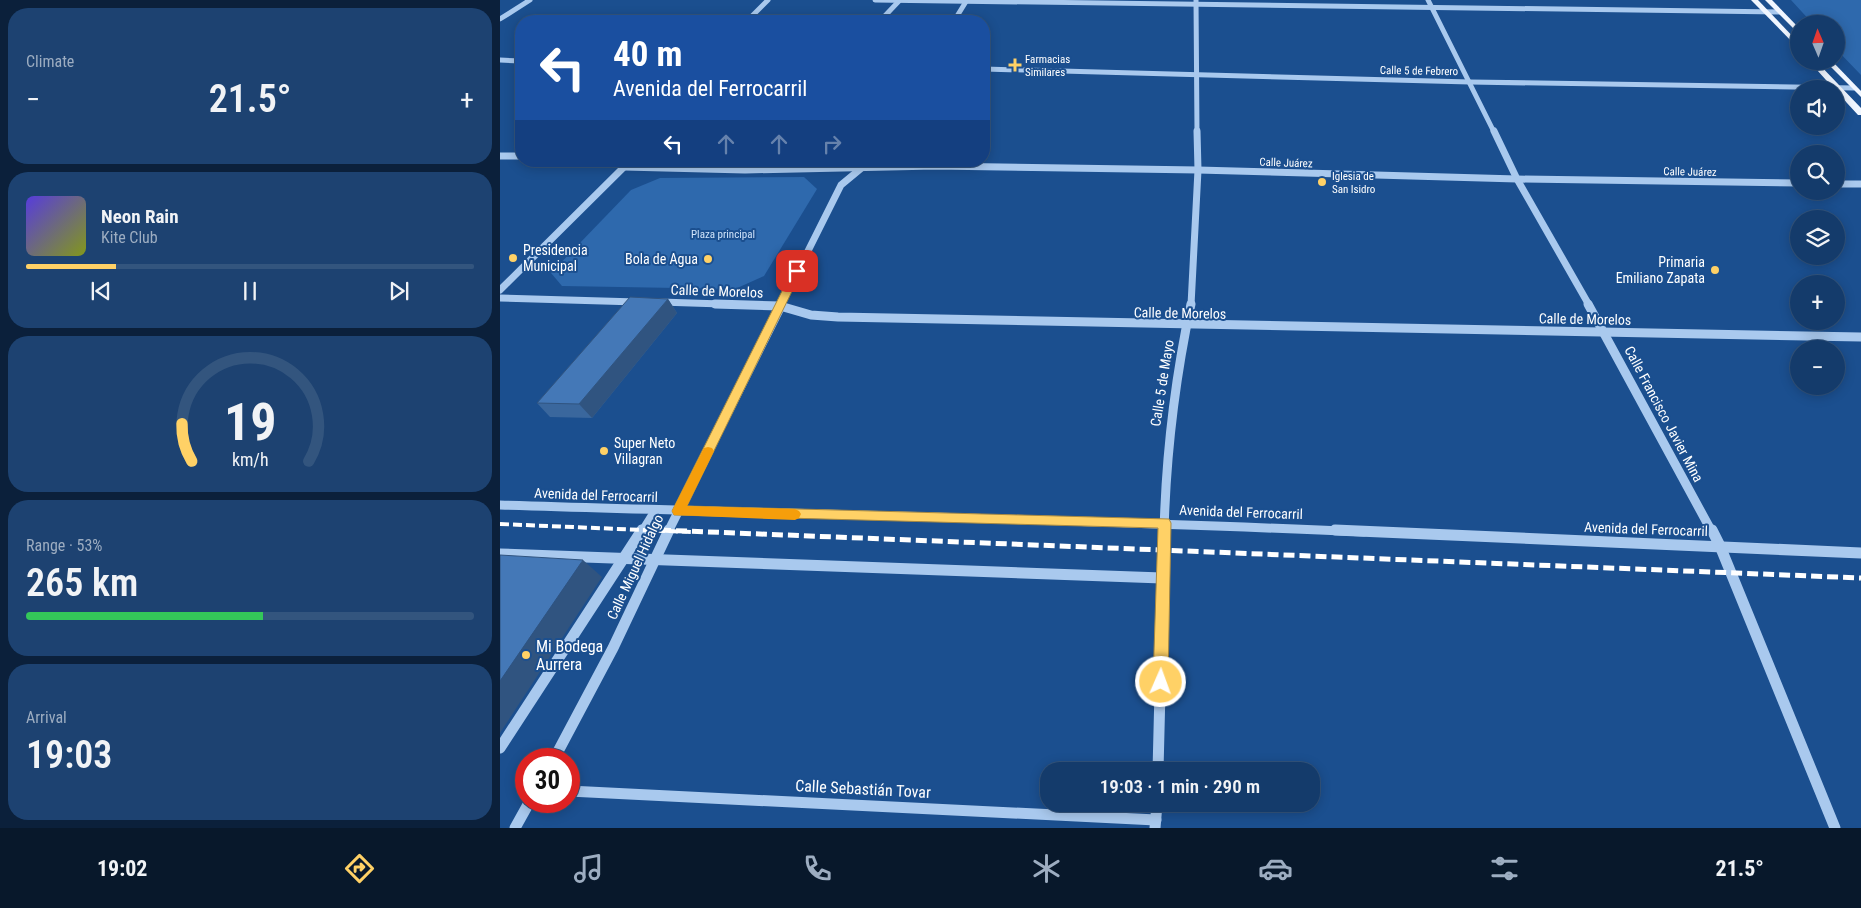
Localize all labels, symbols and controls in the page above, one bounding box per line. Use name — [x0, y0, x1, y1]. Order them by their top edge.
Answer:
north arrow — [1790, 15, 1845, 70]
map controls — [1790, 15, 1845, 395]
text: 40 m — [613, 34, 682, 75]
icon: left — [530, 35, 595, 100]
text: Climate — [26, 52, 74, 71]
place label: Farmacias Similares — [1025, 53, 1070, 79]
marker: Farmacias Similares — [1009, 59, 1021, 71]
street label: Calle 5 de Febrero — [1380, 64, 1459, 78]
text: Avenida del Ferrocarril — [613, 76, 807, 101]
text: 21.5° — [209, 77, 291, 121]
button: sound — [1790, 80, 1845, 135]
text: − — [26, 83, 40, 116]
text: + — [460, 83, 474, 116]
icon: left — [659, 130, 687, 158]
icon: ahead — [712, 130, 740, 158]
icon: ahead — [765, 130, 793, 158]
icon: right — [818, 130, 846, 158]
button: search — [1790, 145, 1845, 200]
street label: Calle Juárez — [1259, 156, 1313, 170]
street label: Calle Juárez — [1663, 165, 1717, 179]
place label: Iglesia de San Isidro — [1332, 170, 1376, 196]
marker: Iglesia de San Isidro — [1316, 176, 1328, 188]
text: Neon Rain — [101, 205, 179, 228]
button: layers — [1790, 210, 1845, 265]
text: Kite Club — [101, 228, 158, 247]
park label: Plaza principal — [691, 228, 755, 241]
place label: Presidencia Municipal — [523, 242, 588, 274]
pin — [776, 250, 818, 292]
place label: Bola de Agua — [625, 251, 698, 267]
marker: Presidencia Municipal — [507, 252, 519, 264]
marker: Bola de Agua — [702, 253, 714, 265]
place label: Primaria Emiliano Zapata — [1616, 254, 1705, 286]
icon: arrive — [783, 257, 811, 285]
marker: Primaria Emiliano Zapata — [1709, 264, 1721, 276]
button: + — [1790, 275, 1845, 330]
icon: previous — [87, 277, 115, 305]
icon: pause — [236, 277, 264, 305]
icon: next — [385, 277, 413, 305]
street label: Calle de Morelos — [670, 281, 764, 301]
street label: Calle de Morelos — [1134, 304, 1226, 322]
street label: Calle de Morelos — [1539, 310, 1631, 328]
street label: Calle 5 de Mayo — [1147, 338, 1177, 428]
button: − — [1790, 340, 1845, 395]
street label: Calle Francisco Javier Mina — [1621, 343, 1707, 485]
text: 19 — [224, 392, 276, 453]
place label: Super Neto Villagran — [614, 435, 675, 467]
marker: Super Neto Villagran — [598, 445, 610, 457]
text: km/h — [232, 449, 268, 470]
street label: Avenida del Ferrocarril — [534, 485, 658, 505]
street label: Avenida del Ferrocarril — [1179, 502, 1303, 522]
street label: Calle Miguel Hidalgo — [604, 512, 666, 622]
street label: Avenida del Ferrocarril — [1584, 519, 1708, 539]
text: Range · 53% — [26, 536, 102, 555]
text: 265 km — [26, 561, 138, 605]
place label: Mi Bodega Aurrera — [536, 637, 603, 674]
marker: Mi Bodega Aurrera — [520, 649, 532, 661]
position arrow — [1134, 655, 1186, 707]
text: Arrival — [26, 708, 67, 727]
text: 19:03 — [26, 733, 112, 777]
speed limit sign: 30 — [515, 748, 580, 813]
text: 19:03 · 1 min · 290 m — [1100, 775, 1260, 798]
street label: Calle Sebastián Tovar — [795, 776, 931, 802]
icon: directions — [342, 851, 377, 886]
icon: music — [571, 851, 606, 886]
icon: phone — [800, 851, 835, 886]
icon: climate — [1029, 851, 1064, 886]
icon: car — [1258, 851, 1293, 886]
icon: filters — [1487, 851, 1522, 886]
text: 19:02 — [97, 856, 148, 881]
text: 21.5° — [1716, 856, 1764, 881]

